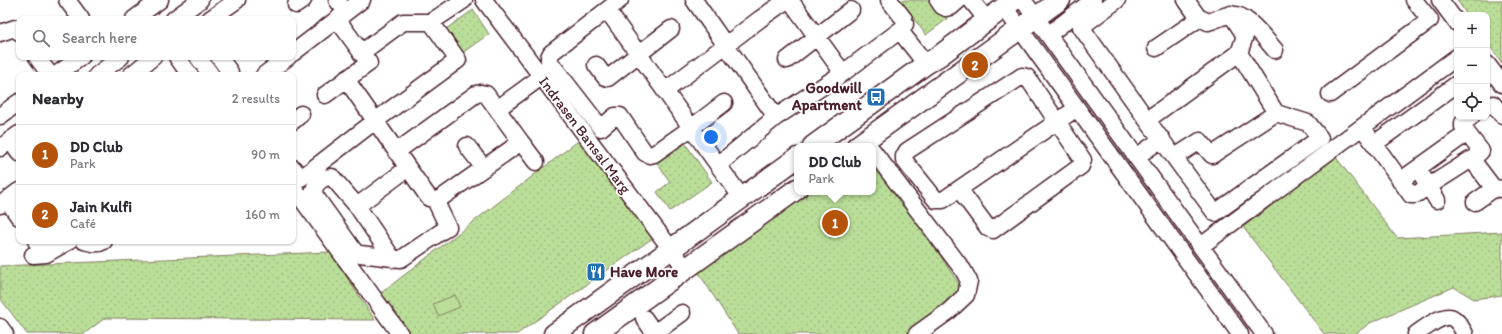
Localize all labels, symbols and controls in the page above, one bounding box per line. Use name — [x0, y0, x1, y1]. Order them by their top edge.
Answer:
map controls — [1454, 12, 1490, 120]
button: + — [1454, 12, 1490, 48]
search box — [16, 16, 296, 60]
icon: search — [30, 27, 52, 49]
text: Search here — [62, 29, 137, 47]
button: − — [1454, 48, 1490, 84]
pin: 2 — [962, 50, 988, 80]
street label: Indrasen Bansal Marg — [535, 73, 635, 197]
place label: Goodwill Apartment — [791, 79, 863, 115]
button: locate — [1454, 84, 1490, 120]
bus stop icon: Goodwill Apartment — [865, 86, 887, 108]
text: Nearby — [32, 88, 84, 108]
text: 2 results — [232, 91, 280, 106]
your location — [701, 127, 721, 147]
text: DD Club — [70, 138, 123, 156]
popup — [794, 143, 876, 195]
text: 1 — [42, 147, 48, 162]
text: 90 m — [251, 147, 280, 162]
text: DD Club — [809, 153, 861, 171]
text: Park — [70, 156, 96, 171]
text: Park — [809, 171, 834, 186]
text: Jain Kulfi — [70, 198, 132, 216]
text: 2 — [42, 207, 48, 222]
text: 160 m — [245, 207, 280, 222]
pin: 1 — [822, 208, 848, 238]
text: Café — [70, 216, 96, 231]
restaurant icon: Have More — [585, 261, 607, 283]
place label: Have More — [610, 263, 678, 281]

